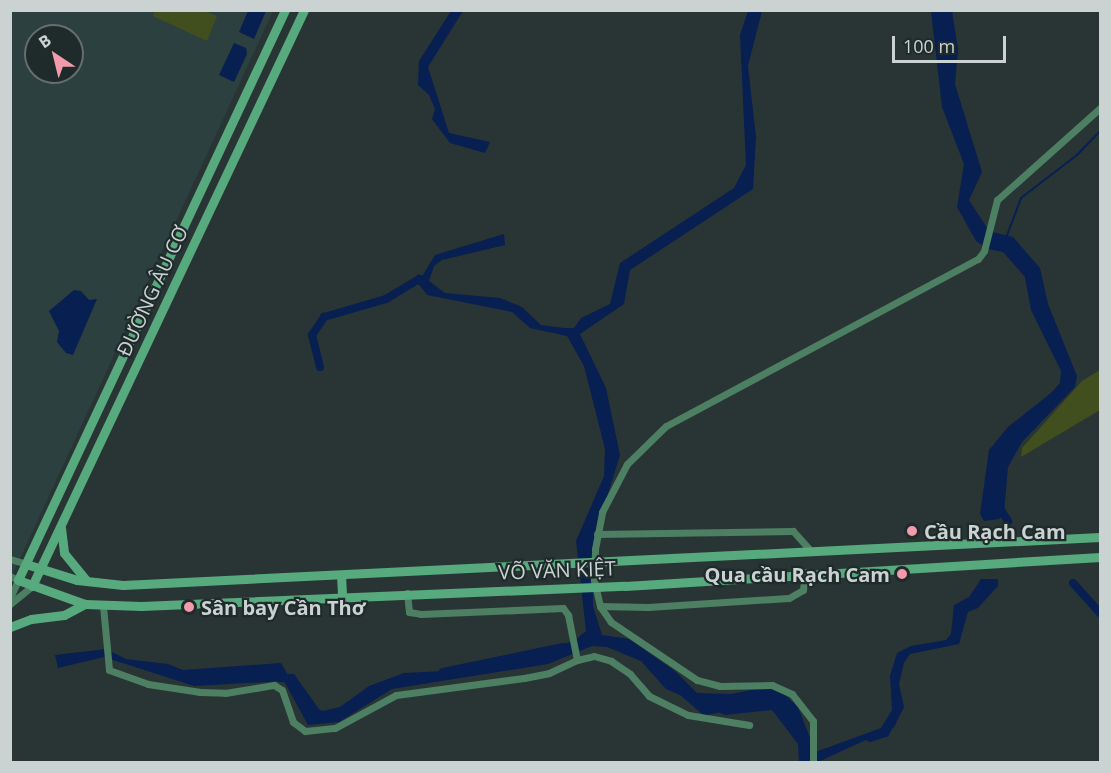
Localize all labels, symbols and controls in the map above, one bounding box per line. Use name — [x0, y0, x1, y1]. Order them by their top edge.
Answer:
north arrow — [24, 24, 84, 84]
scale bar — [895, 24, 1009, 62]
text: B — [34, 29, 56, 53]
text: 100 m — [903, 34, 955, 58]
street label: ĐƯỜNG ÂU CƠ — [111, 222, 193, 360]
place label: Cầu Rạch Cam — [924, 519, 1066, 543]
marker: Cầu Rạch Cam — [905, 524, 919, 538]
street label: VÕ VĂN KIỆT — [498, 556, 616, 584]
place label: Qua cầu Rạch Cam — [705, 562, 890, 586]
marker: Qua cầu Rạch Cam — [895, 567, 909, 581]
place label: Sân bay Cần Thơ — [201, 595, 365, 619]
marker: Sân bay Cần Thơ — [182, 600, 196, 614]

